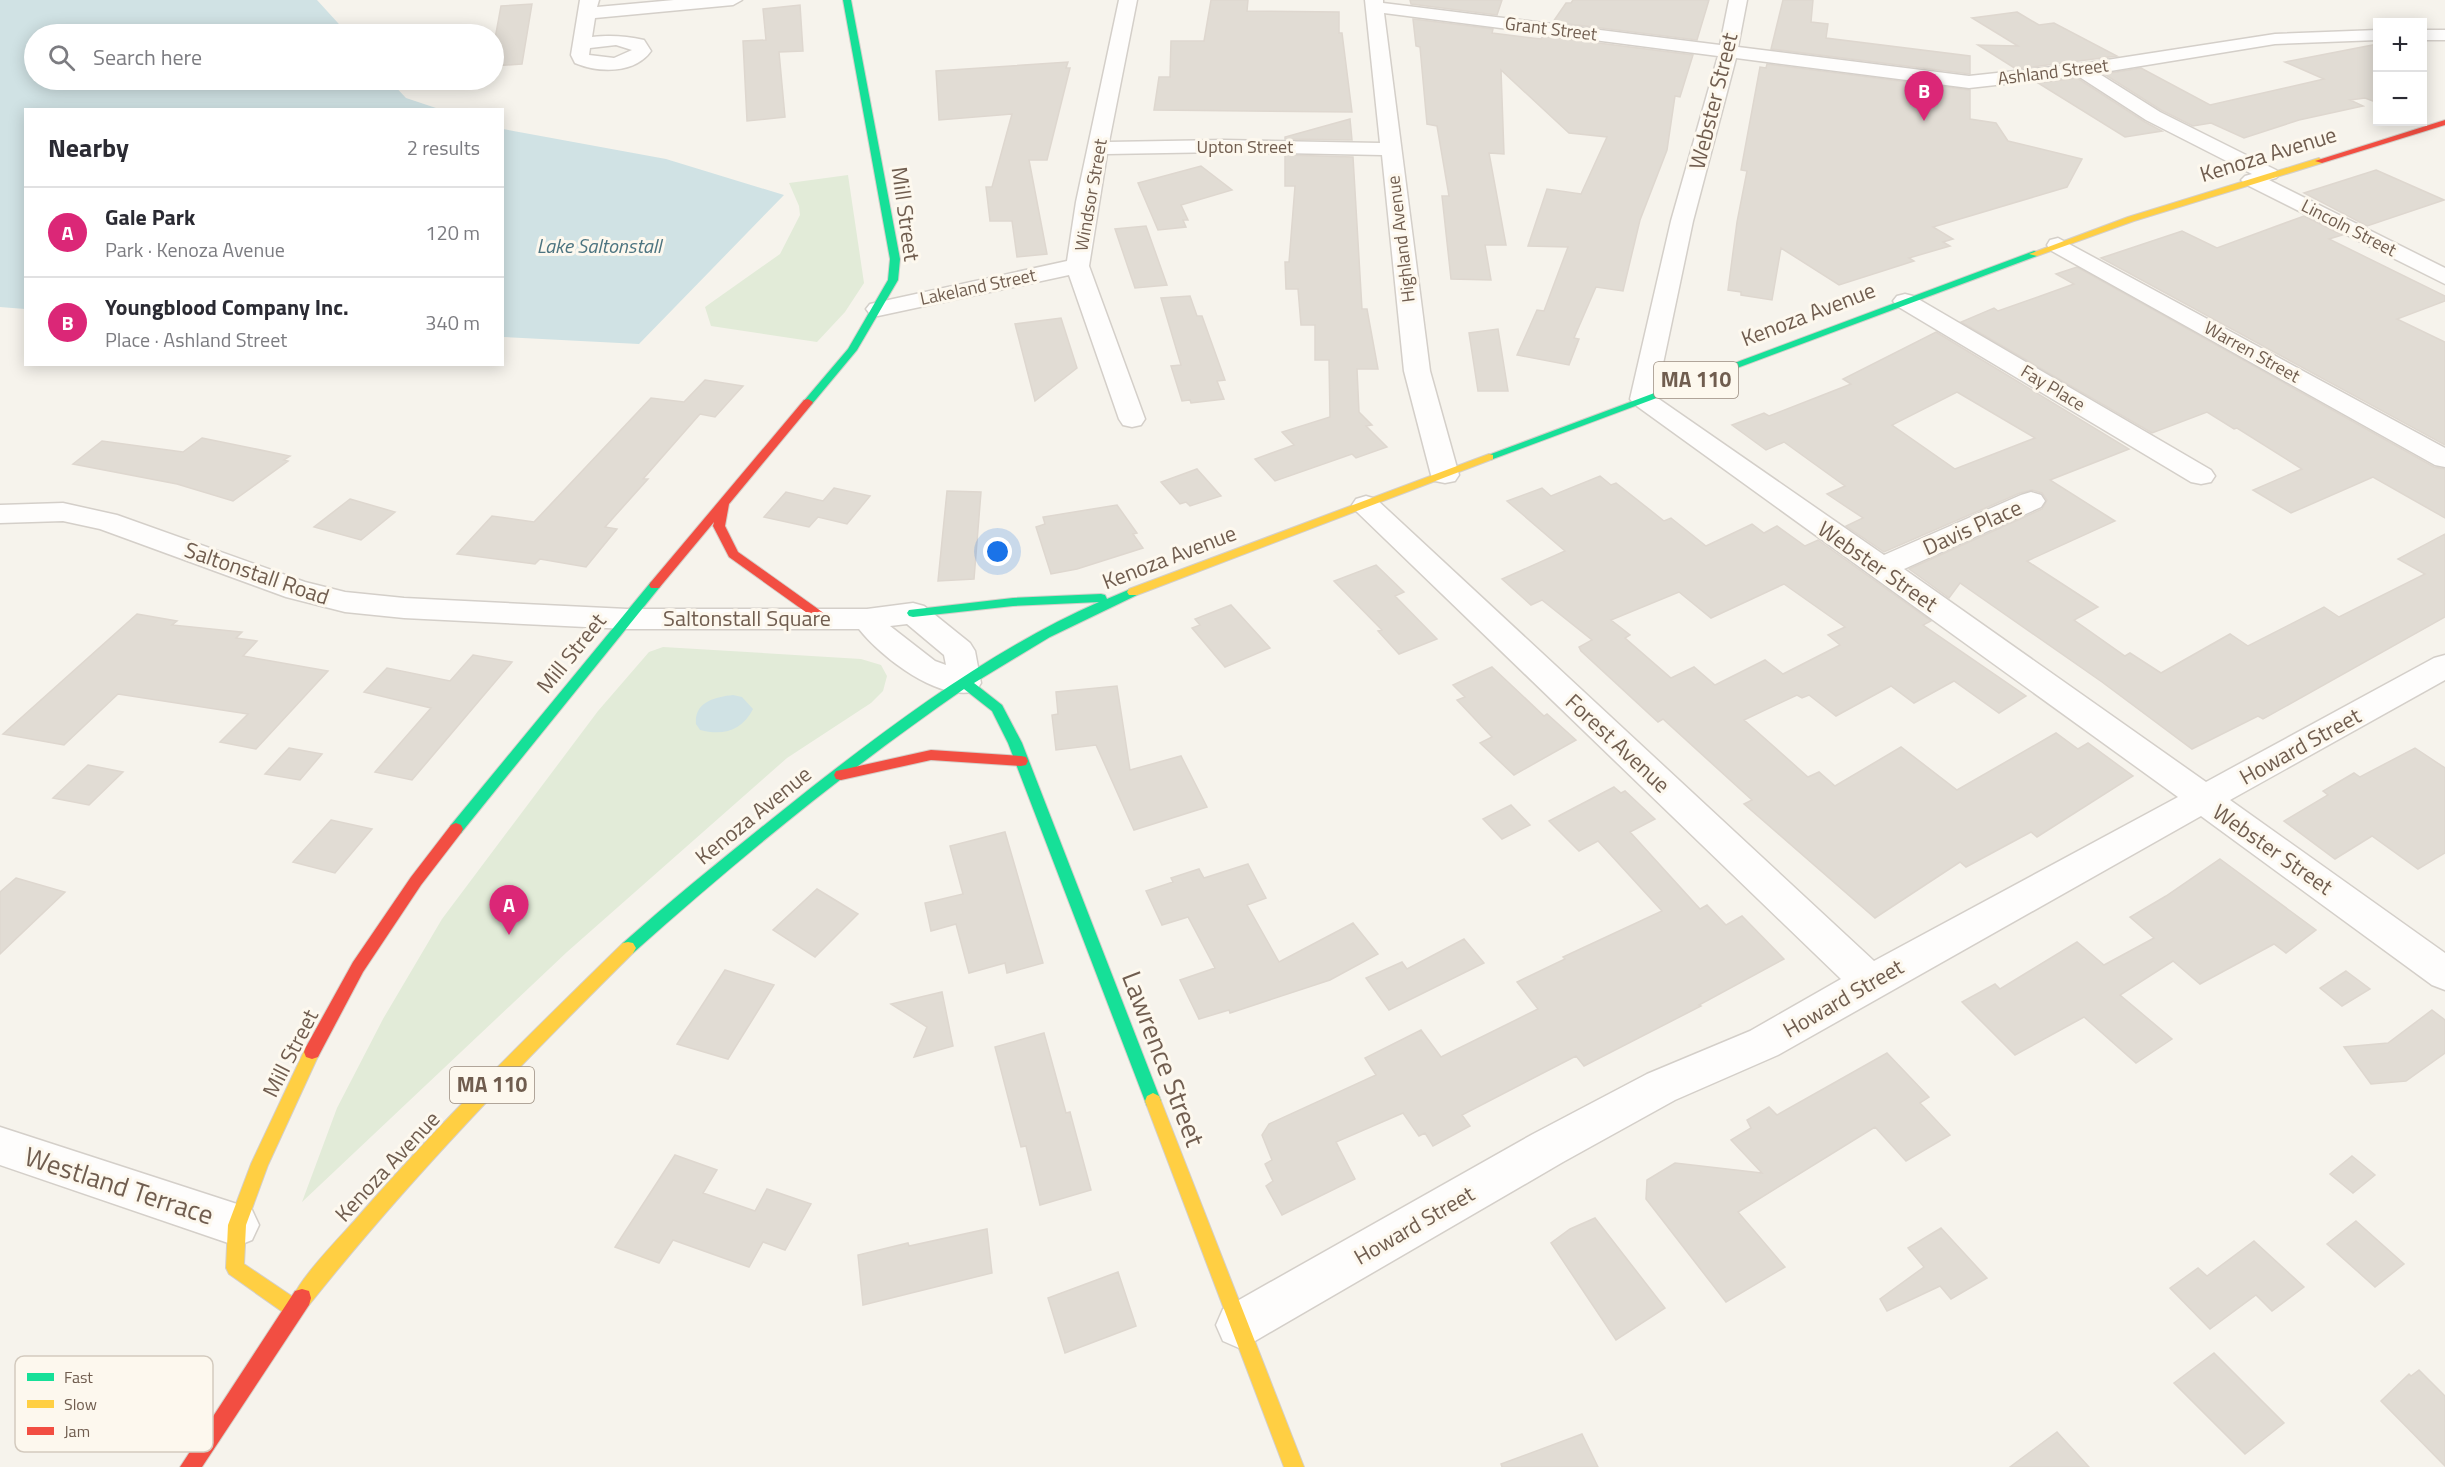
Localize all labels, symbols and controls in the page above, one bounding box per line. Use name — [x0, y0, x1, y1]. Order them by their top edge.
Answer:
street label: Grant Street — [1503, 9, 1599, 48]
map controls — [2373, 18, 2427, 126]
button: + — [2373, 18, 2427, 72]
search box — [24, 24, 504, 90]
street label: Webster Street — [1680, 29, 1746, 173]
text: Search here — [93, 40, 202, 74]
icon: search — [45, 41, 78, 74]
street label: Ashland Street — [1996, 51, 2111, 92]
pin: B — [1904, 72, 1944, 121]
button: − — [2373, 72, 2427, 126]
street label: Kenoza Avenue — [2195, 117, 2341, 191]
text: Nearby — [48, 128, 129, 167]
text: 2 results — [407, 132, 480, 163]
street label: Upton Street — [1197, 133, 1294, 160]
street label: Windsor Street — [1067, 136, 1114, 253]
street label: Mill Street — [883, 165, 929, 264]
street label: Highland Avenue — [1379, 174, 1422, 304]
street label: Lincoln Street — [2297, 192, 2402, 263]
text: Gale Park — [105, 200, 195, 234]
text: A — [61, 217, 74, 248]
text: 120 m — [425, 217, 480, 248]
water label: Lake Saltonstall — [537, 230, 664, 261]
text: Park · Kenoza Avenue — [105, 234, 285, 265]
street label: Lakeland Street — [917, 261, 1039, 312]
street label: Kenoza Avenue — [1736, 273, 1880, 355]
text: Youngblood Company Inc. — [105, 290, 349, 324]
text: B — [61, 307, 74, 338]
text: 340 m — [425, 307, 480, 338]
street label: Warren Street — [2199, 314, 2306, 389]
text: Place · Ashland Street — [105, 324, 287, 355]
street label: Fay Place — [2016, 358, 2091, 417]
road number: MA 110 — [1654, 362, 1738, 398]
street label: Davis Place — [1917, 490, 2027, 564]
street label: Webster Street — [1811, 512, 1945, 620]
street label: Kenoza Avenue — [1097, 516, 1241, 598]
street label: Saltonstall Road — [180, 532, 334, 614]
your location — [983, 537, 1012, 566]
street label: Saltonstall Square — [663, 601, 831, 635]
street label: Mill Street — [528, 605, 614, 701]
street label: Forest Avenue — [1558, 685, 1678, 801]
street label: Howard Street — [2233, 698, 2367, 793]
street label: Kenoza Avenue — [687, 757, 819, 873]
street label: Webster Street — [2206, 795, 2340, 903]
pin: A — [490, 886, 528, 935]
street label: Howard Street — [1776, 950, 1910, 1046]
street label: Lawrence Street — [1112, 965, 1217, 1153]
street label: Mill Street — [253, 1003, 327, 1103]
road number: MA 110 — [450, 1067, 534, 1103]
street label: Kenoza Avenue — [326, 1103, 448, 1229]
street label: Westland Terrace — [20, 1135, 219, 1234]
street label: Howard Street — [1347, 1177, 1481, 1273]
legend — [15, 1356, 213, 1452]
text: Fast — [64, 1365, 93, 1389]
text: Slow — [64, 1392, 97, 1416]
text: Jam — [64, 1419, 90, 1443]

